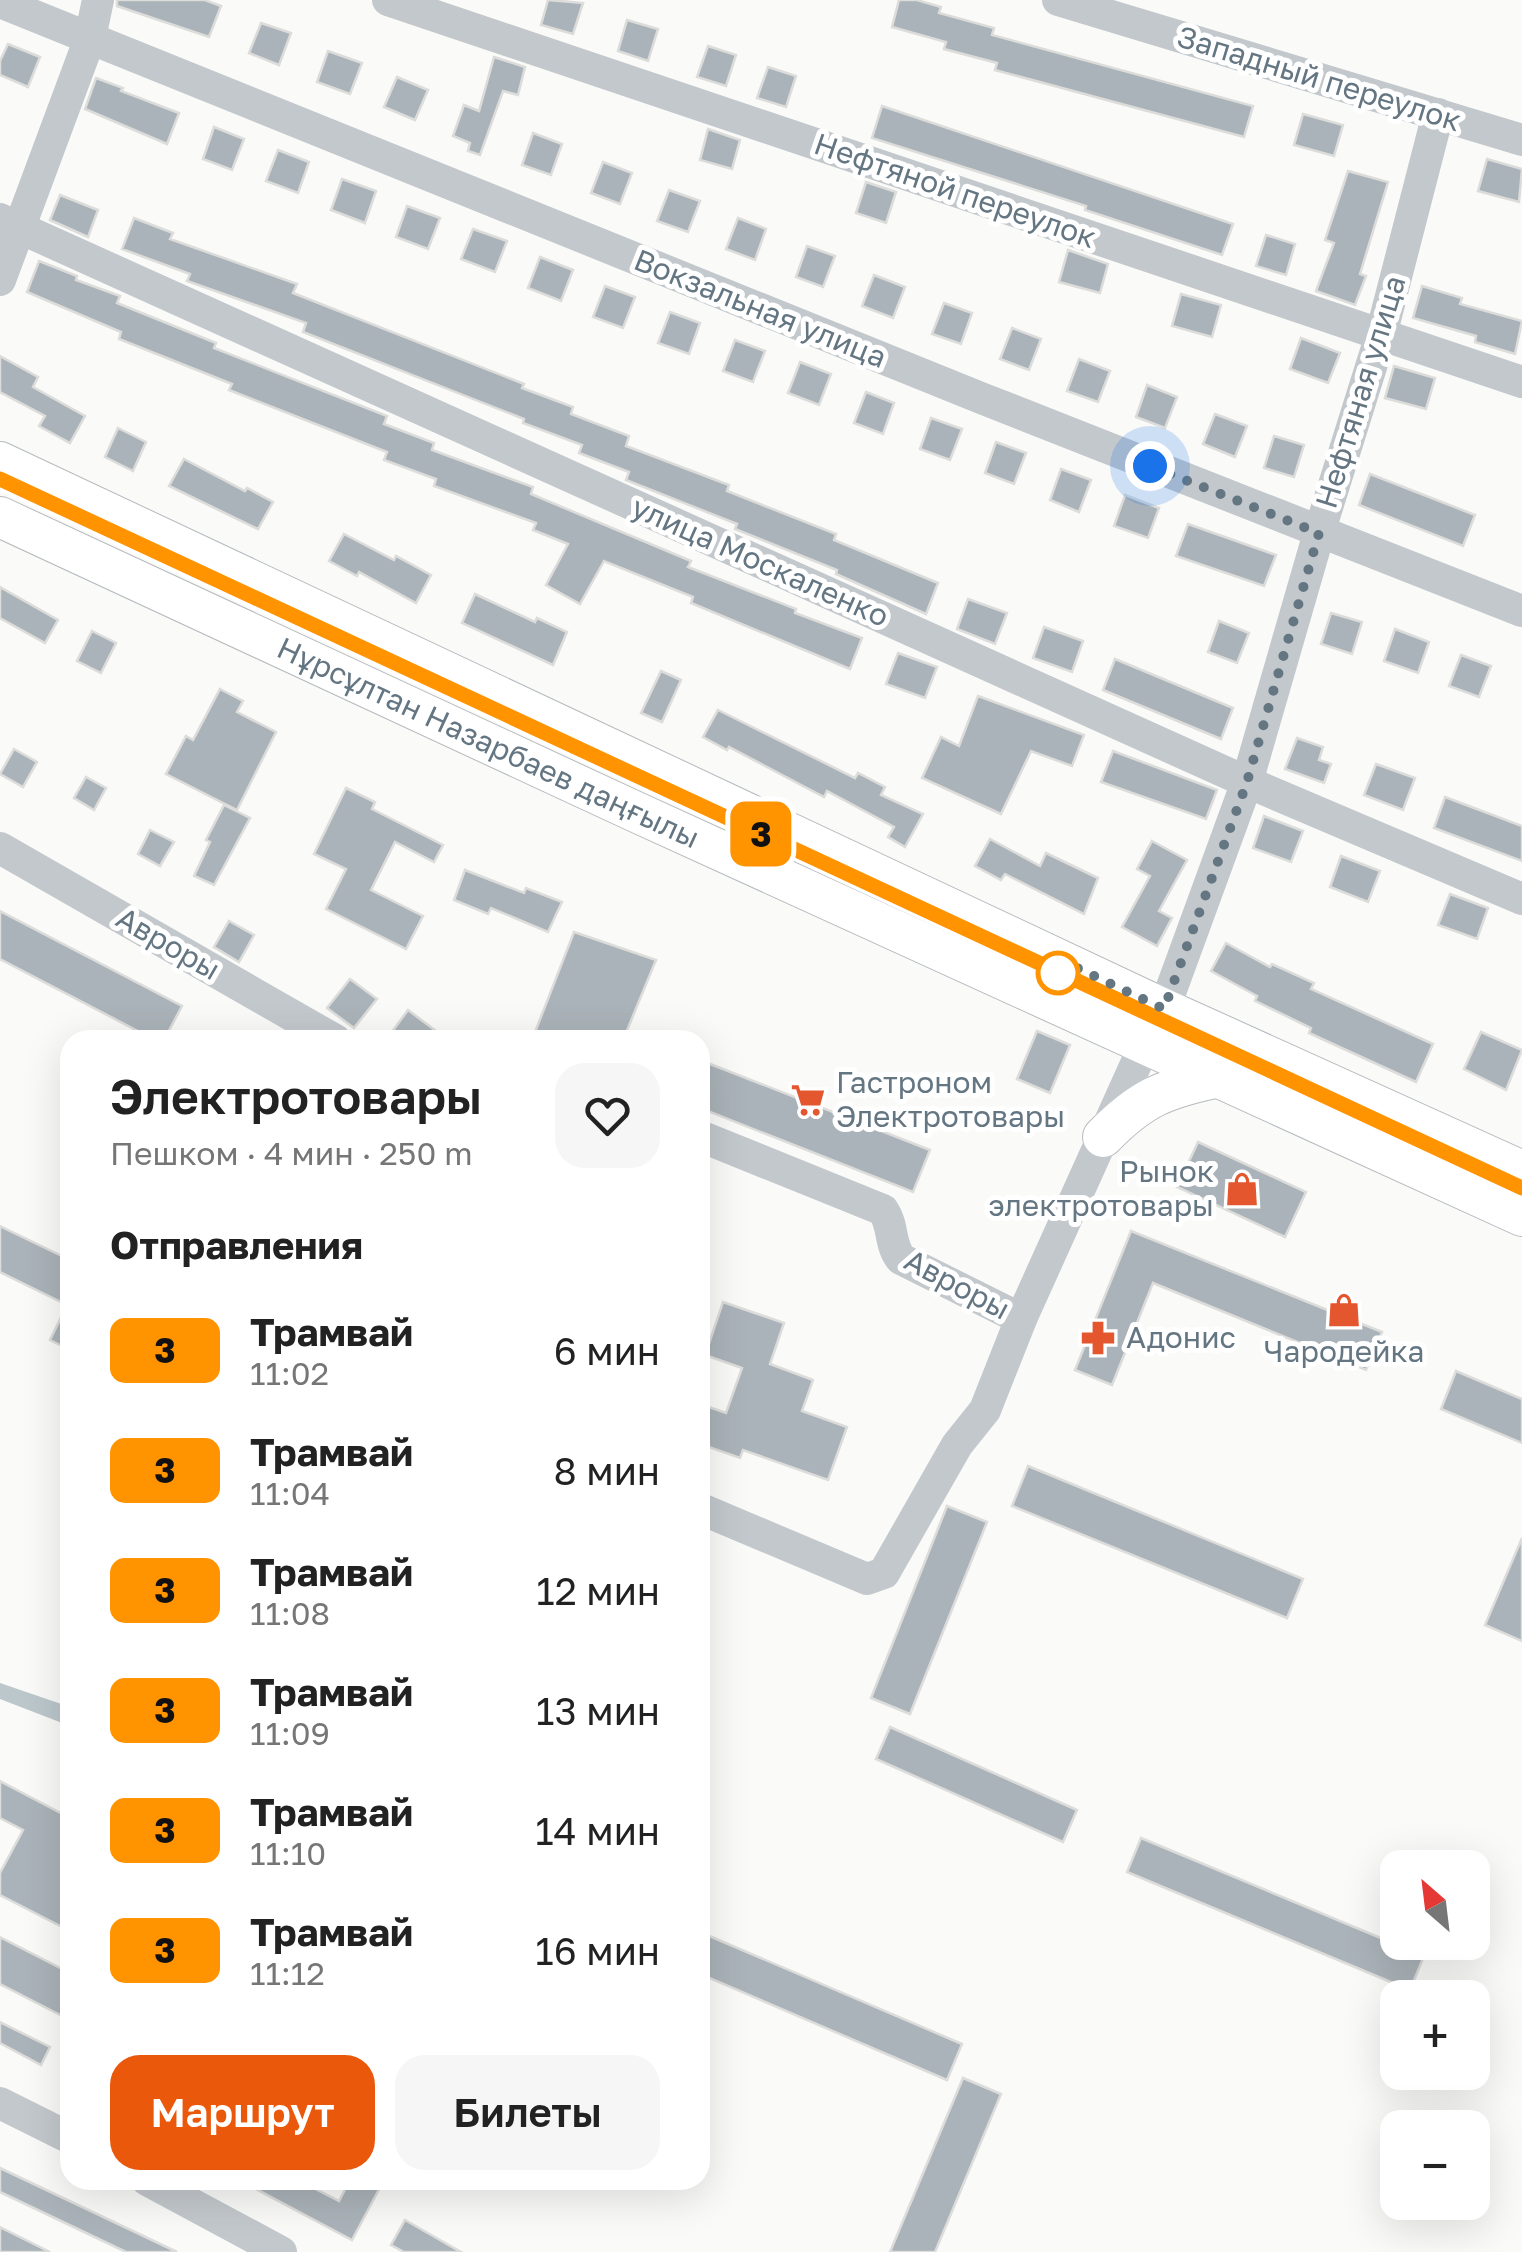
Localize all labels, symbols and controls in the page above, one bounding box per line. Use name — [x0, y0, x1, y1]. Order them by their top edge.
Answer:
street label: Западный переулок — [1173, 18, 1466, 138]
street label: Нефтяной переулок — [810, 125, 1101, 255]
street label: Вокзальная улица — [629, 241, 892, 375]
street label: Нефтяная улица — [1308, 271, 1413, 512]
your location — [1125, 441, 1175, 491]
street label: улица Москаленко — [626, 488, 894, 634]
street label: Нұрсұлтан Назарбаев даңғылы — [272, 629, 705, 855]
line badge: 3 — [728, 802, 794, 866]
text: 3 — [750, 813, 772, 855]
street label: Авроры — [110, 899, 227, 987]
unlabelled marker — [1037, 952, 1079, 994]
button: heart — [555, 1063, 660, 1168]
place label: Гастроном Электротовары — [836, 1064, 1065, 1134]
text: Электротовары — [110, 1067, 482, 1125]
supermarket icon: Гастроном Электротовары — [789, 1081, 827, 1119]
text: Пешком · 4 мин · 250 m — [110, 1134, 473, 1172]
place label: Рынок электротовары — [988, 1153, 1214, 1223]
shop icon: Рынок электротовары — [1223, 1170, 1261, 1208]
text: Отправления — [110, 1222, 363, 1267]
street label: Авроры — [899, 1241, 1016, 1327]
shop icon: Чародейка — [1325, 1291, 1363, 1329]
text: Трамвай — [250, 1309, 413, 1354]
pharmacy icon: Адонис — [1079, 1319, 1117, 1357]
place label: Адонис — [1126, 1319, 1236, 1355]
text: 6 мин — [554, 1328, 660, 1373]
text: 3 — [154, 1329, 176, 1371]
place label: Чародейка — [1264, 1333, 1424, 1369]
text: 11:02 — [250, 1354, 329, 1392]
text: Трамвай — [250, 1429, 413, 1474]
text: 8 мин — [554, 1448, 660, 1493]
text: 3 — [154, 1449, 176, 1491]
text: 11:04 — [250, 1474, 330, 1512]
text: Трамвай — [250, 1549, 413, 1594]
text: 12 мин — [536, 1568, 660, 1613]
text: 3 — [154, 1569, 176, 1611]
text: 11:08 — [250, 1594, 330, 1632]
text: Трамвай — [250, 1669, 413, 1714]
text: 13 мин — [536, 1688, 660, 1733]
text: 3 — [154, 1689, 176, 1731]
text: 11:09 — [250, 1714, 330, 1752]
text: Трамвай — [250, 1789, 413, 1834]
text: 14 мин — [535, 1808, 660, 1853]
text: 3 — [154, 1809, 176, 1851]
text: 11:10 — [250, 1834, 326, 1872]
north arrow — [1380, 1850, 1490, 1960]
map controls — [1380, 1850, 1490, 2220]
text: Трамвай — [250, 1909, 413, 1954]
text: 16 мин — [535, 1928, 660, 1973]
text: 3 — [154, 1929, 176, 1971]
text: 11:12 — [250, 1954, 325, 1992]
button: + — [1380, 1980, 1490, 2090]
button: Маршрут — [110, 2055, 375, 2170]
button: Билеты — [395, 2055, 660, 2170]
button: − — [1380, 2110, 1490, 2220]

